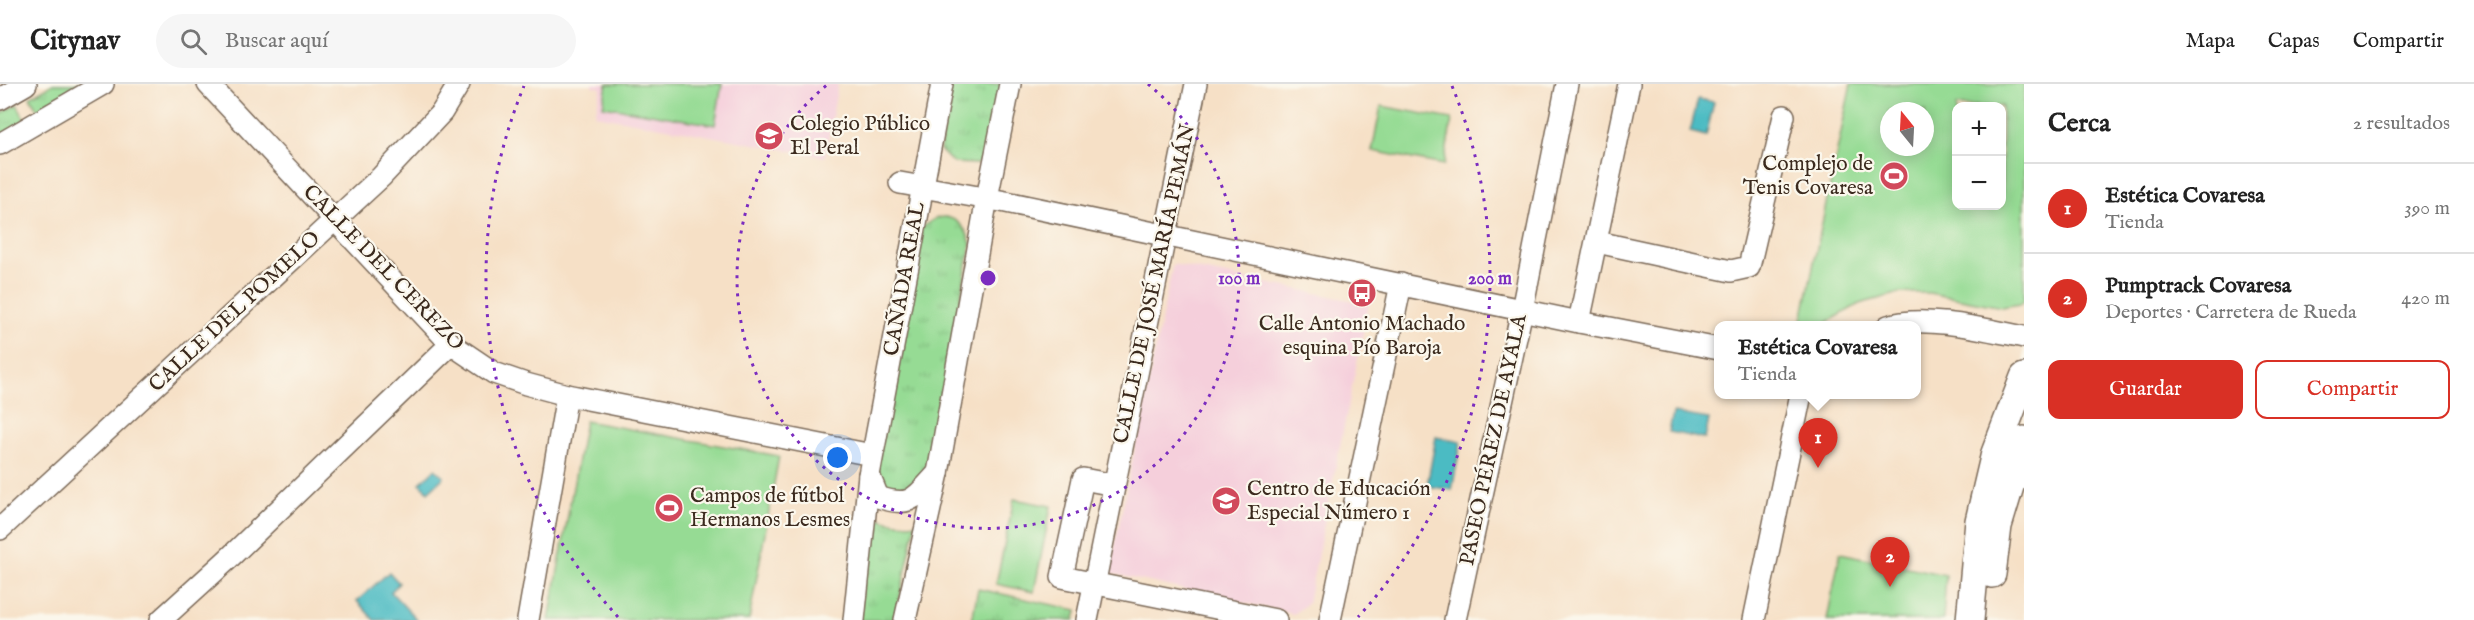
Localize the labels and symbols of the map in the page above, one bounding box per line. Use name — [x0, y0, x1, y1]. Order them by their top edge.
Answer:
north arrow — [1880, 102, 1934, 156]
place label: Colegio Público El Peral — [790, 111, 930, 162]
school or university icon: Colegio Público El Peral — [753, 120, 785, 152]
street label: CALLE DE JOSÉ MARÍA PEMÁN — [1107, 122, 1202, 446]
place label: Complejo de Tenis Covaresa — [1743, 151, 1874, 202]
sports icon: Complejo de Tenis Covaresa — [1878, 160, 1910, 192]
street label: CALLE DEL CEREZO — [297, 179, 469, 357]
street label: CAÑADA REAL — [877, 200, 932, 358]
street label: CALLE DEL POMELO — [144, 225, 326, 399]
centre of rings — [978, 268, 998, 288]
text: 100 m — [1218, 268, 1260, 291]
text: 200 m — [1468, 268, 1512, 291]
bus stop icon: Calle Antonio Machado esquina Pío Baroja — [1346, 277, 1378, 309]
place label: Calle Antonio Machado esquina Pío Baroja — [1259, 311, 1465, 362]
street label: PASEO PÉREZ DE AYALA — [1453, 311, 1534, 568]
pin: 1 — [1798, 418, 1838, 468]
your location — [823, 443, 852, 472]
place label: Centro de Educación Especial Número 1 — [1247, 476, 1431, 527]
place label: Campos de fútbol Hermanos Lesmes — [690, 483, 850, 534]
school or university icon: Centro de Educación Especial Número 1 — [1210, 485, 1242, 517]
sports icon: Campos de fútbol Hermanos Lesmes — [653, 492, 685, 524]
pin: 2 — [1870, 538, 1910, 587]

